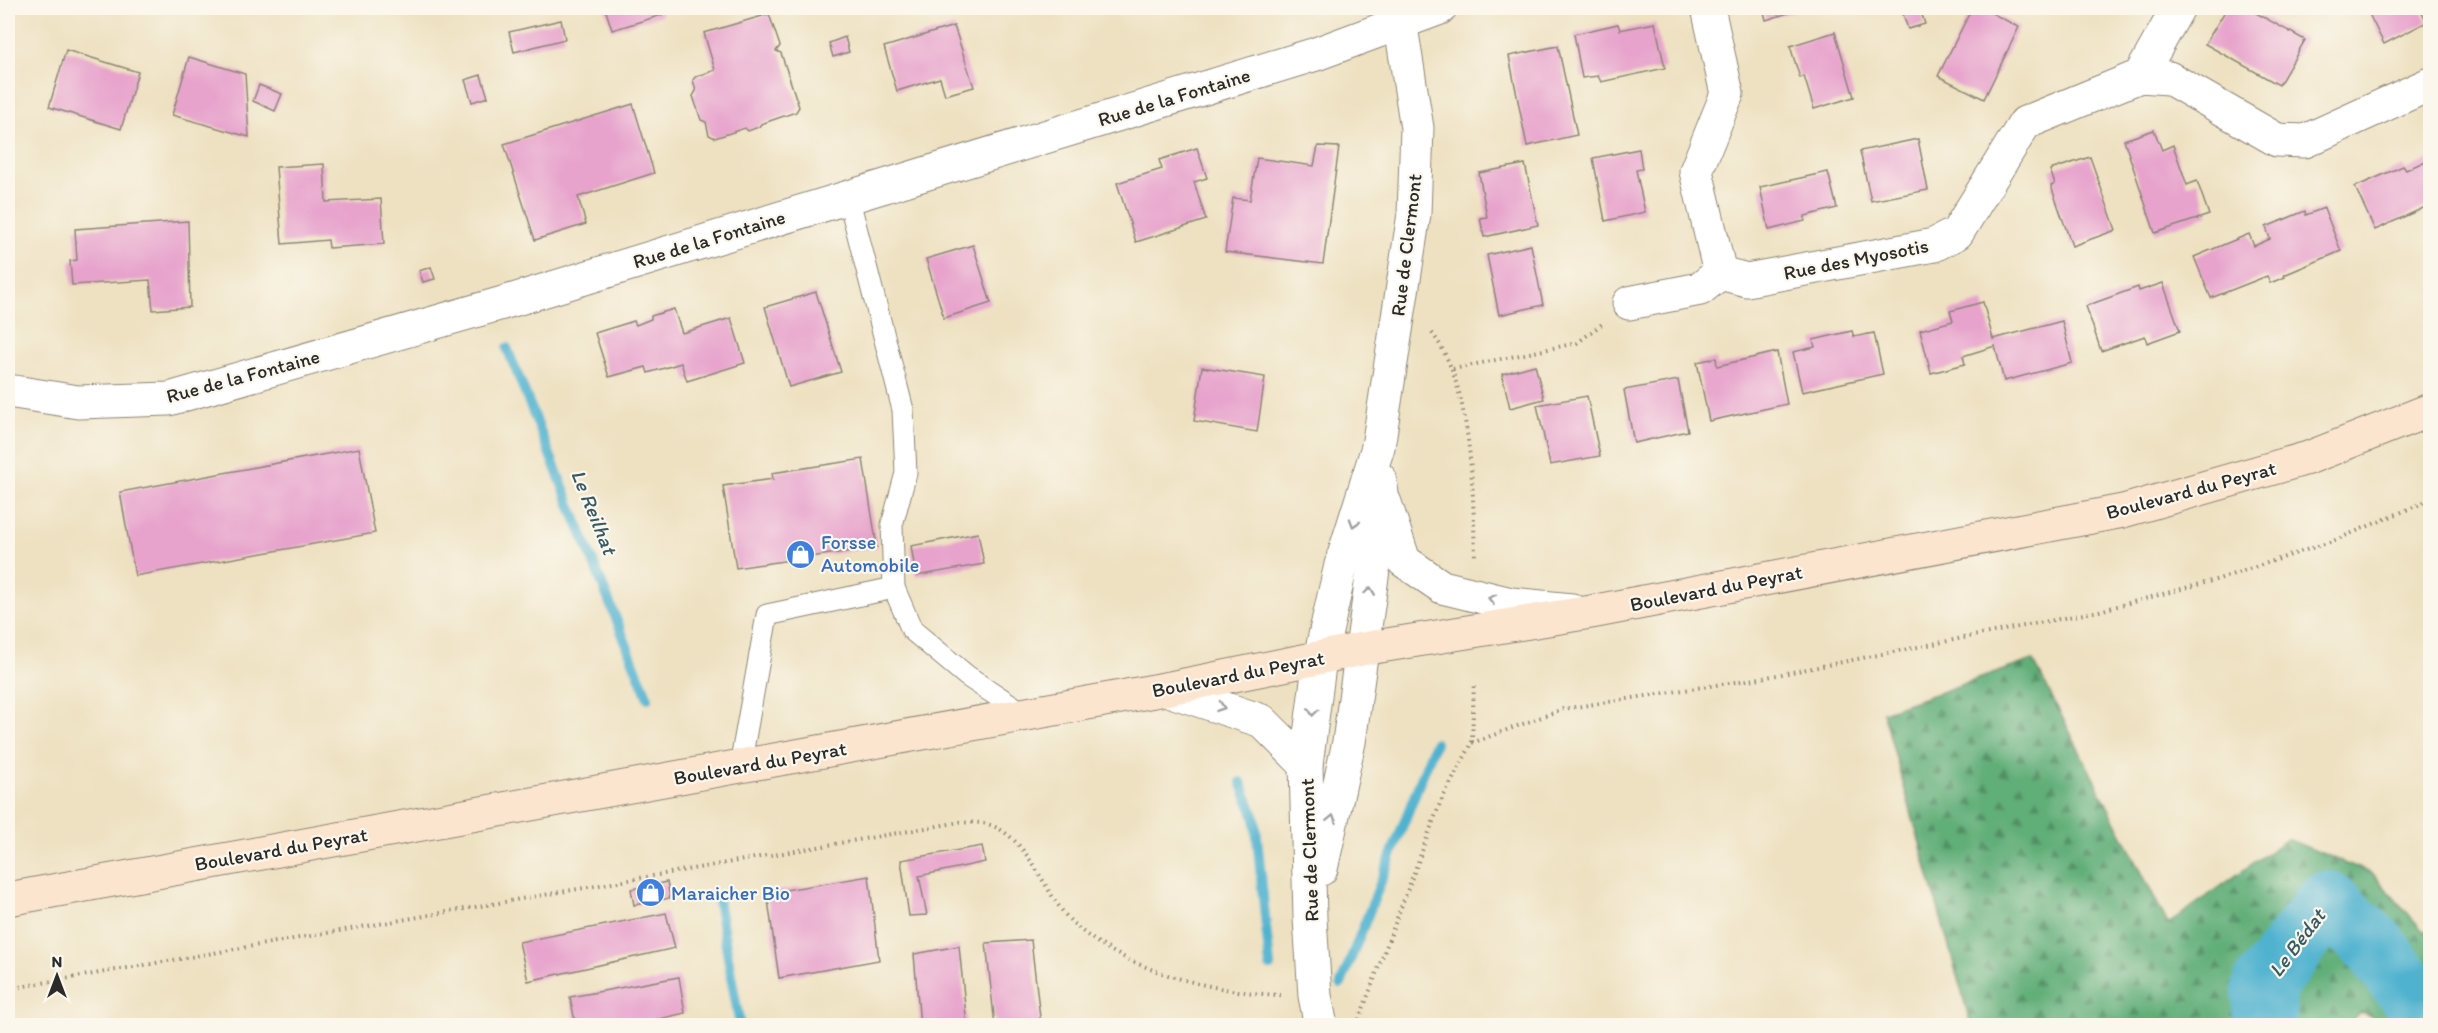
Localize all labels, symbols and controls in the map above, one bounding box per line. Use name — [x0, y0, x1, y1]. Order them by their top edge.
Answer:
street label: Rue de la Fontaine — [1095, 62, 1253, 132]
street label: Rue de Clermont — [1385, 172, 1427, 318]
street label: Rue de la Fontaine — [630, 204, 788, 274]
street label: Rue des Myosotis — [1781, 233, 1931, 285]
street label: Rue de la Fontaine — [164, 344, 322, 408]
street label: Boulevard du Peyrat — [2103, 456, 2279, 524]
water label: Le Reilhat — [566, 466, 624, 560]
one-way arrow — [1349, 517, 1361, 528]
place label: Forsse Automobile — [821, 530, 919, 577]
shop icon: Forsse Automobile — [784, 538, 816, 570]
street label: Boulevard du Peyrat — [1628, 559, 1805, 616]
one-way arrow — [1364, 587, 1376, 596]
one-way arrow — [1487, 594, 1497, 607]
street label: Boulevard du Peyrat — [1150, 645, 1327, 702]
one-way arrow — [1215, 699, 1226, 712]
one-way arrow — [1307, 707, 1319, 716]
street label: Boulevard du Peyrat — [672, 736, 849, 790]
street label: Rue de Clermont — [1295, 778, 1323, 922]
one-way arrow — [1324, 815, 1337, 825]
street label: Boulevard du Peyrat — [193, 822, 370, 876]
shop icon: Maraicher Bio — [634, 877, 666, 909]
place label: Maraicher Bio — [671, 881, 790, 905]
water label: Le Bédat — [2263, 902, 2331, 982]
north arrow — [27, 946, 87, 1006]
text: N — [52, 952, 62, 971]

